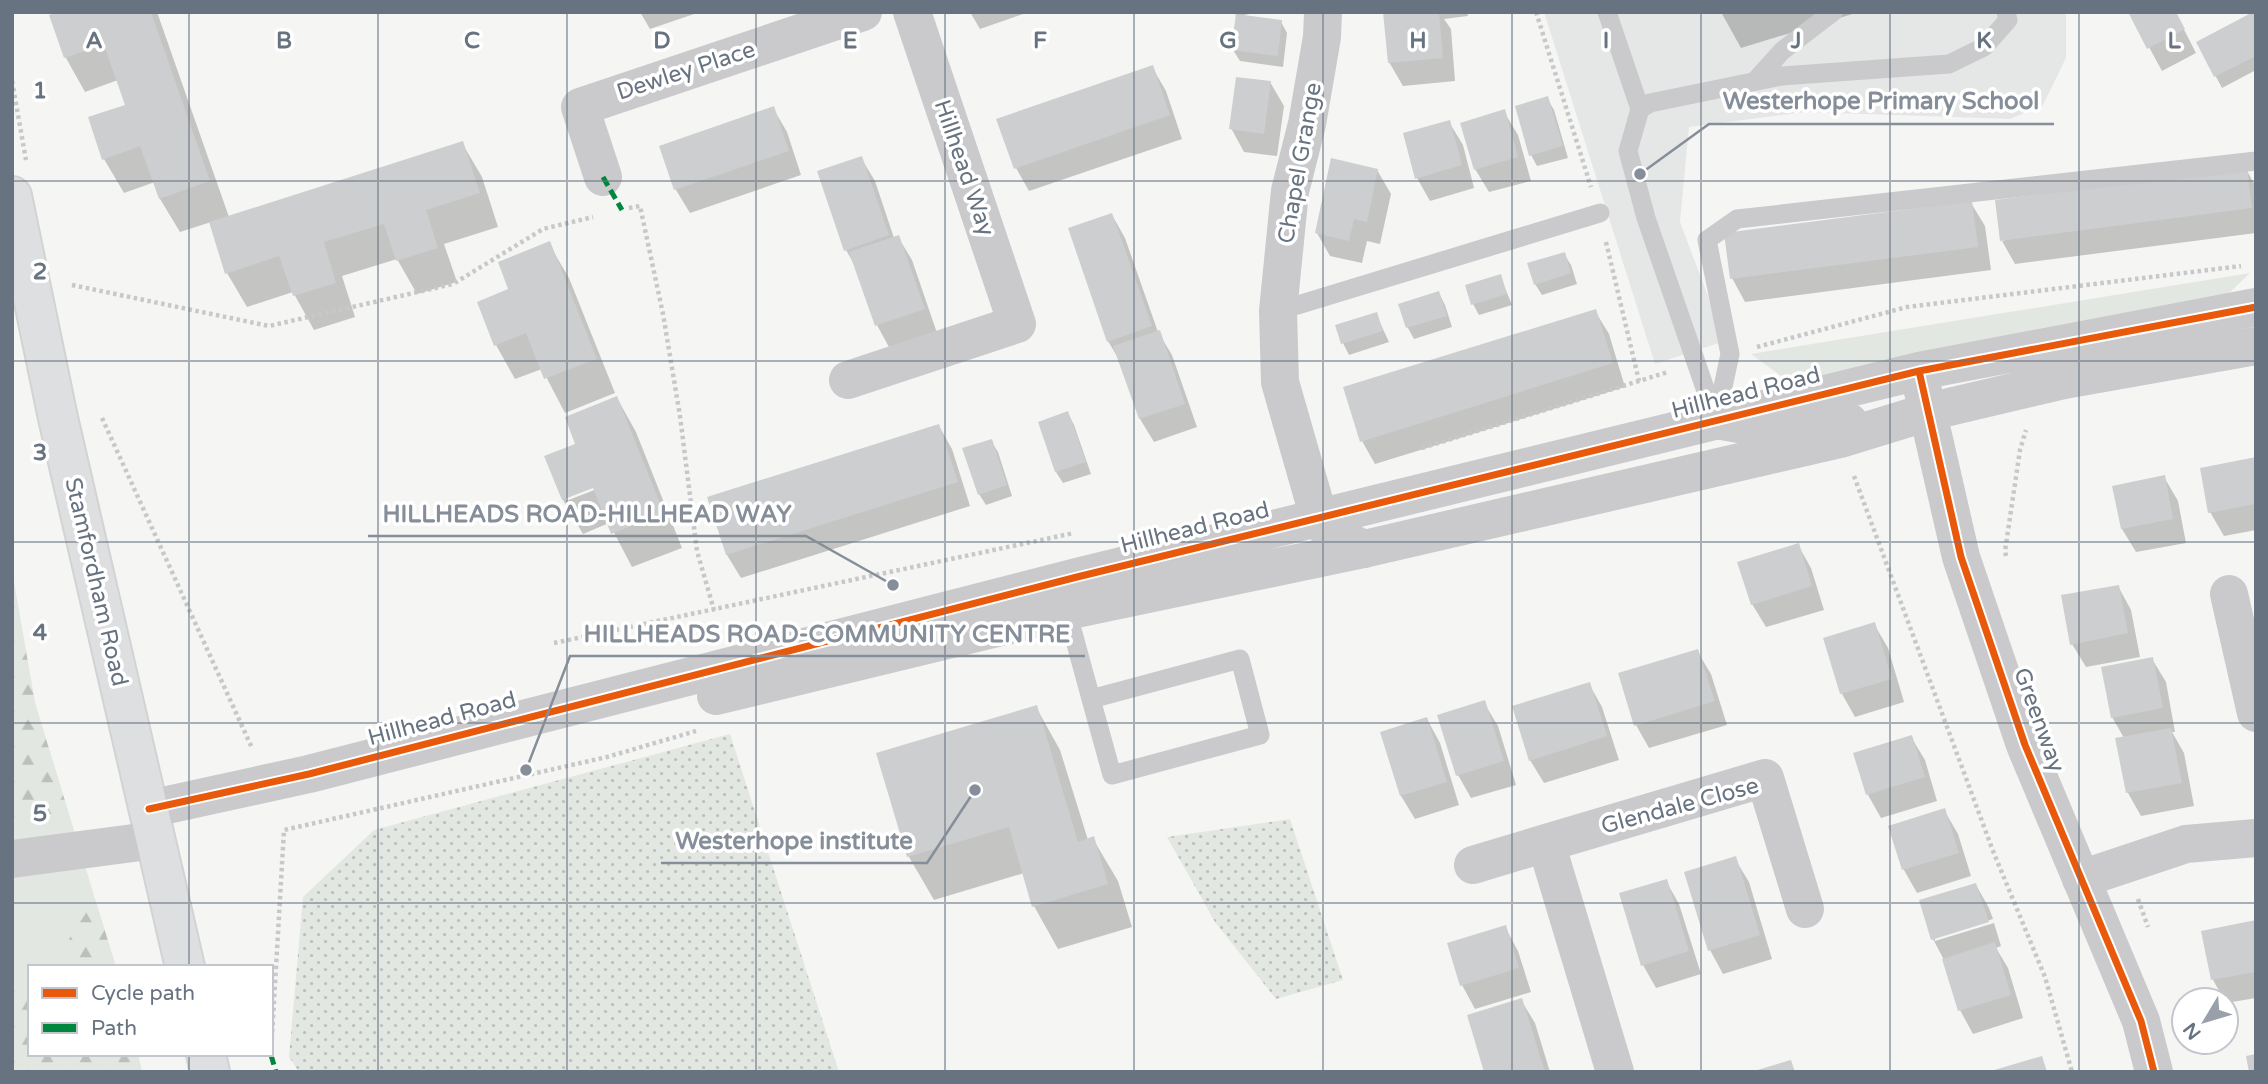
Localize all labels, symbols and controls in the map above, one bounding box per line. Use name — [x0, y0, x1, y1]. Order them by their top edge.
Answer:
text: A — [85, 27, 103, 55]
text: B — [276, 27, 292, 55]
text: C — [464, 27, 480, 55]
text: E — [843, 27, 857, 55]
text: F — [1033, 27, 1047, 55]
text: G — [1219, 27, 1237, 55]
text: H — [1409, 27, 1427, 55]
text: I — [1603, 27, 1609, 55]
text: J — [1790, 27, 1801, 55]
text: K — [1976, 27, 1992, 55]
text: L — [2167, 27, 2181, 55]
street label: Dewley Place — [613, 36, 759, 106]
text: 1 — [33, 77, 47, 105]
callout: Westerhope Primary School — [1709, 79, 2054, 124]
street label: Chapel Grange — [1272, 80, 1328, 246]
text: Westerhope Primary School — [1723, 87, 2039, 116]
street label: Hillhead Way — [928, 96, 1000, 240]
text: 2 — [33, 258, 47, 286]
street label: Hillhead Road — [1669, 361, 1823, 425]
text: 3 — [33, 439, 47, 467]
street label: Stamfordham Road — [58, 475, 134, 689]
callout: HILLHEADS ROAD-HILLHEAD WAY — [368, 491, 806, 536]
street label: Hillhead Road — [1118, 496, 1272, 560]
text: HILLHEADS ROAD-HILLHEAD WAY — [382, 500, 792, 529]
callout: HILLHEADS ROAD-COMMUNITY CENTRE — [570, 611, 1085, 656]
text: 4 — [33, 619, 48, 647]
text: HILLHEADS ROAD-COMMUNITY CENTRE — [584, 620, 1070, 649]
street label: Greenway — [2007, 664, 2071, 776]
street label: Hillhead Road — [365, 686, 519, 752]
street label: Glendale Close — [1598, 772, 1762, 840]
text: 5 — [33, 800, 47, 828]
callout: Westerhope institute — [661, 818, 927, 863]
text: Westerhope institute — [675, 827, 913, 856]
legend — [28, 965, 273, 1056]
text: Cycle path — [91, 981, 195, 1006]
north arrow — [2170, 986, 2240, 1056]
text: Path — [91, 1016, 137, 1041]
text: N — [2179, 1018, 2206, 1044]

